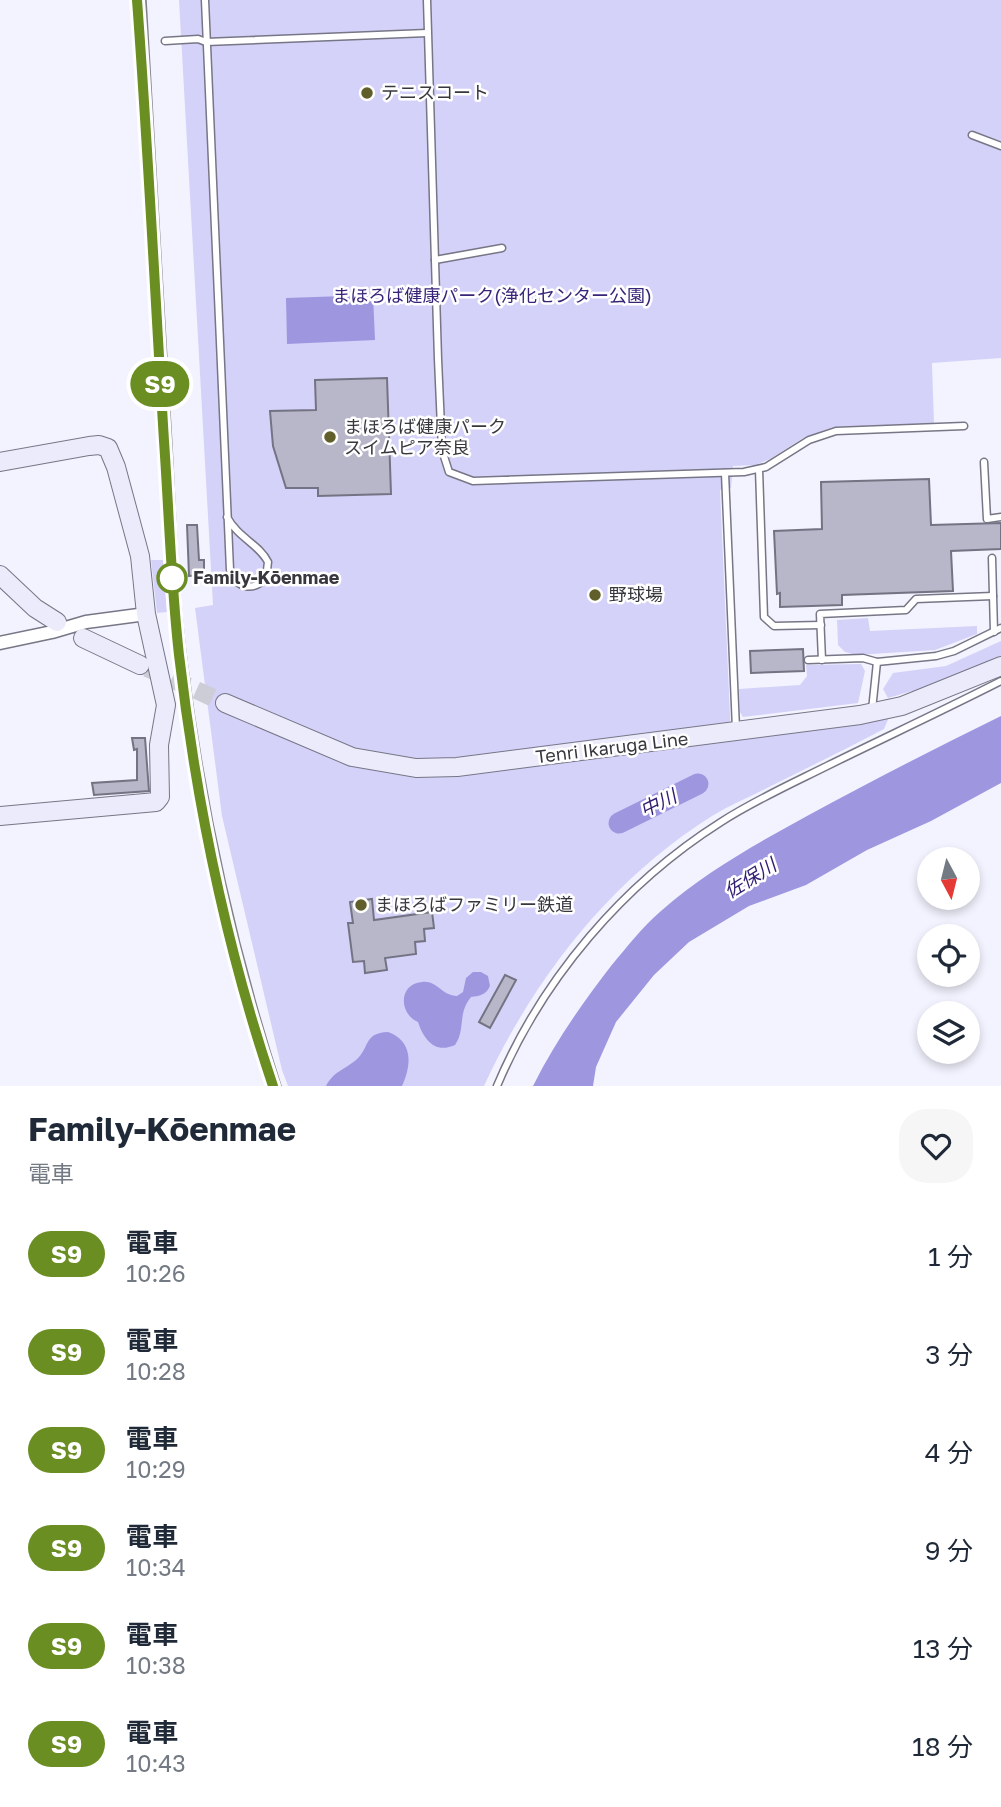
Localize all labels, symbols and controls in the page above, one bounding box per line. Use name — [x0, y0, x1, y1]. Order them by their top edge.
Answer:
place label: テニスコート — [381, 81, 489, 103]
marker: テニスコート — [359, 85, 375, 101]
park label: まほろば健康パーク(浄化センター公園) — [332, 284, 652, 306]
line badge: S9 — [128, 361, 192, 407]
text: S9 — [144, 369, 176, 398]
place label: まほろば健康パーク スイムピア奈良 — [344, 415, 506, 458]
marker: まほろば健康パーク スイムピア奈良 — [322, 429, 338, 445]
marker: Family-Kōenmae — [157, 563, 187, 593]
place label: Family-Kōenmae — [193, 566, 340, 588]
place label: 野球場 — [609, 583, 663, 605]
marker: 野球場 — [587, 587, 603, 603]
street label: Tenri Ikaruga Line — [534, 727, 689, 767]
water label: 中川 — [636, 783, 682, 821]
north arrow — [917, 847, 980, 910]
map controls — [917, 847, 980, 1064]
water label: 佐保川 — [719, 852, 782, 902]
place label: まほろばファミリー鉄道 — [375, 893, 573, 915]
marker: まほろばファミリー鉄道 — [353, 897, 369, 913]
button: locate — [917, 924, 980, 987]
button: layers — [917, 1001, 980, 1064]
text: Family-Kōenmae — [28, 1109, 296, 1148]
button: heart — [899, 1109, 973, 1183]
text: 電車 — [28, 1159, 74, 1187]
text: 電車 — [126, 1227, 178, 1258]
text: S9 — [51, 1239, 82, 1268]
text: 1 分 — [928, 1241, 973, 1272]
text: 10:26 — [126, 1259, 186, 1287]
text: 電車 — [126, 1325, 178, 1356]
text: S9 — [51, 1337, 82, 1366]
text: 3 分 — [925, 1339, 973, 1370]
text: 10:28 — [126, 1357, 186, 1385]
text: 電車 — [126, 1423, 178, 1454]
text: S9 — [51, 1435, 82, 1464]
text: 4 分 — [925, 1437, 973, 1468]
text: 10:29 — [126, 1455, 186, 1483]
text: 電車 — [126, 1521, 178, 1552]
text: S9 — [51, 1533, 82, 1562]
text: 9 分 — [925, 1535, 973, 1566]
text: 10:34 — [126, 1553, 186, 1581]
text: 電車 — [126, 1619, 178, 1650]
text: S9 — [51, 1631, 82, 1660]
text: 13 分 — [913, 1633, 973, 1664]
text: 10:38 — [126, 1651, 186, 1679]
text: 電車 — [126, 1717, 178, 1748]
text: S9 — [51, 1729, 82, 1758]
text: 18 分 — [912, 1731, 973, 1762]
text: 10:43 — [126, 1749, 186, 1777]

